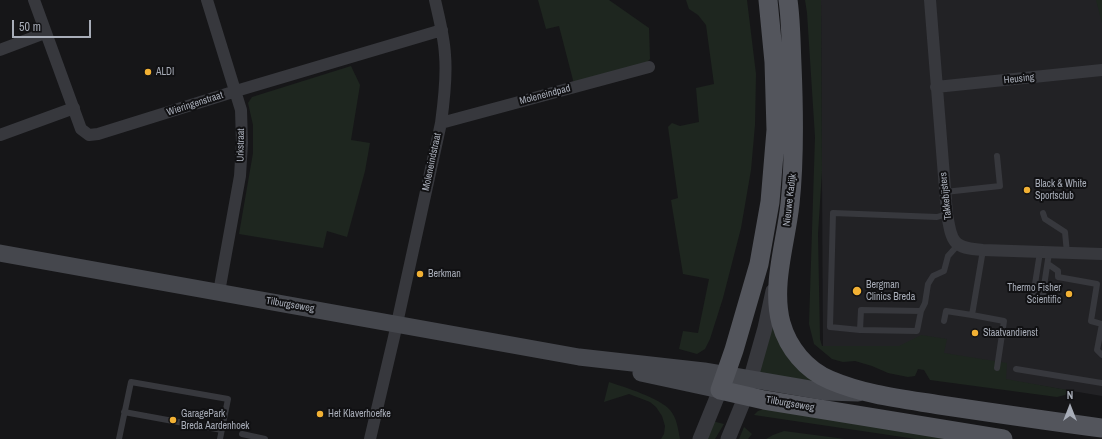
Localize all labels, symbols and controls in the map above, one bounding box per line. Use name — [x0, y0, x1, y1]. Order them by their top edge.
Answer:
scale bar — [14, 12, 93, 38]
text: 50 m — [19, 19, 41, 35]
place label: ALDI — [156, 66, 174, 78]
marker: ALDI — [143, 67, 153, 77]
street label: Heusing — [1003, 71, 1035, 87]
street label: Moleneindpad — [518, 82, 572, 108]
street label: Wieringenstraat — [165, 89, 225, 119]
street label: Urkstraat — [235, 128, 247, 162]
street label: Moleneindstraat — [420, 132, 444, 192]
street label: Takkebijsters — [938, 171, 954, 221]
street label: Nieuwe Kadijk — [781, 173, 799, 227]
place label: Black & White Sportsclub — [1035, 178, 1086, 202]
marker: Black & White Sportsclub — [1022, 185, 1032, 195]
place label: Berkman — [428, 268, 461, 280]
marker: Berkman — [415, 269, 425, 279]
place label: Bergman Clinics Breda — [866, 279, 915, 302]
place label: Thermo Fisher Scientific — [1007, 282, 1061, 306]
marker: Bergman Clinics Breda — [851, 285, 863, 297]
marker: Thermo Fisher Scientific — [1064, 289, 1074, 299]
street label: Tilburgseweg — [265, 295, 315, 315]
place label: Staatvandienst — [983, 327, 1038, 339]
marker: Staatvandienst — [970, 328, 980, 338]
north arrow — [1050, 387, 1090, 427]
text: N — [1067, 388, 1073, 402]
street label: Tilburgseweg — [765, 394, 815, 414]
place label: GaragePark Breda Aardenhoek — [181, 408, 249, 432]
place label: Het Klaverhoefke — [328, 408, 391, 420]
marker: Het Klaverhoefke — [315, 409, 325, 419]
marker: GaragePark Breda Aardenhoek — [168, 415, 178, 425]

